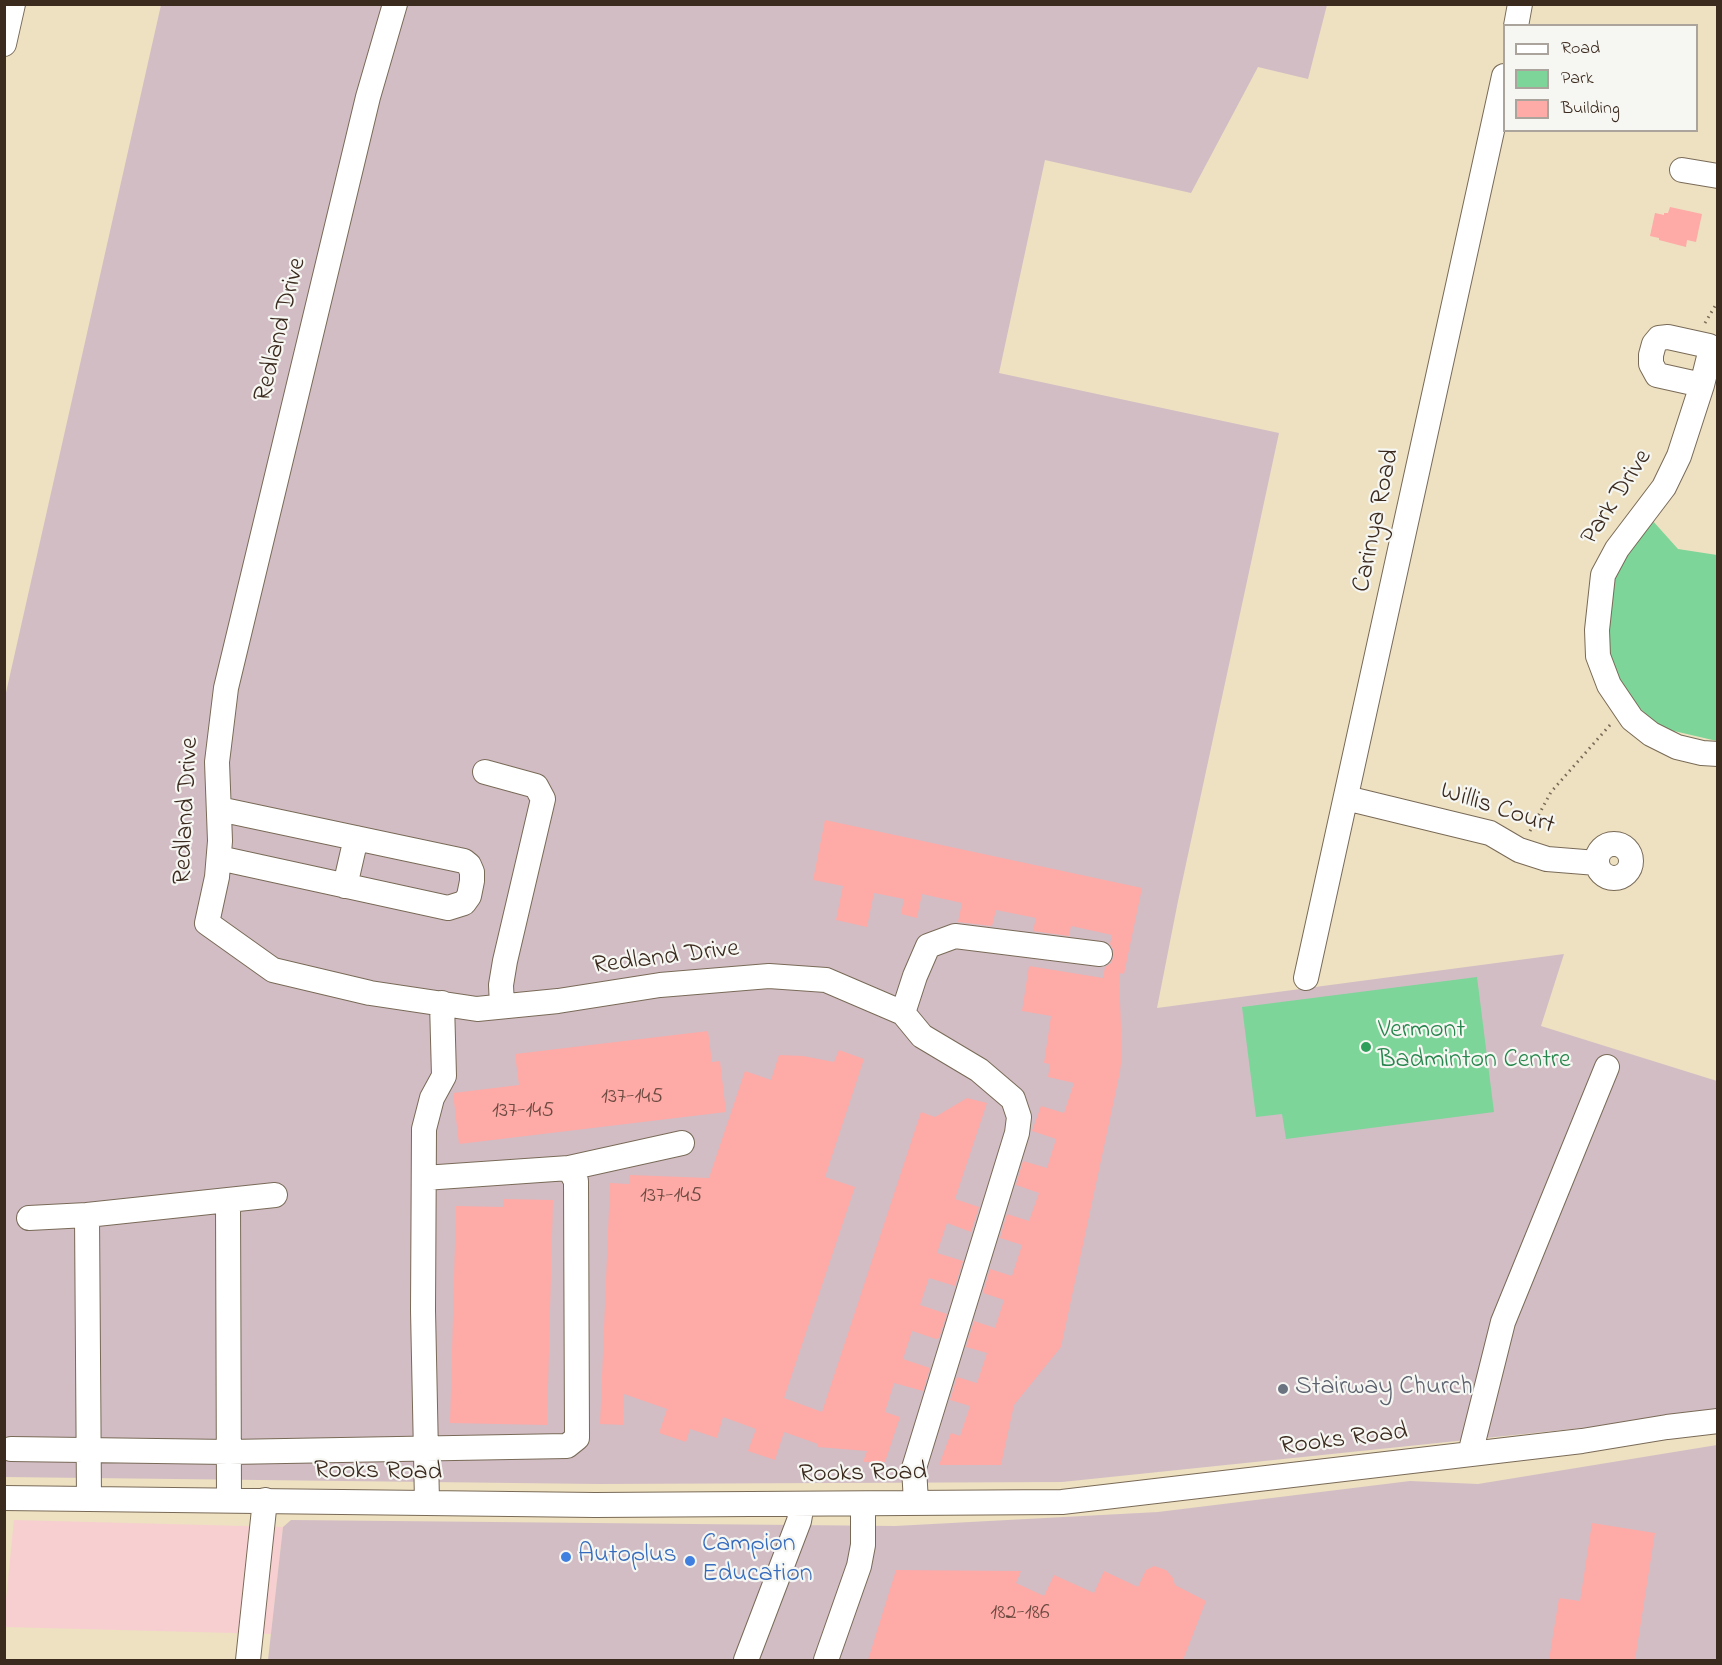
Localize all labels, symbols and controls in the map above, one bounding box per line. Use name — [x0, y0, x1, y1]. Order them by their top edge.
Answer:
legend — [1503, 24, 1698, 132]
text: Road — [1561, 36, 1600, 62]
text: Park — [1561, 66, 1594, 92]
text: Building — [1561, 96, 1620, 122]
street label: Redland Drive — [249, 255, 315, 405]
street label: Park Drive — [1576, 444, 1660, 552]
street label: Carinya Road — [1348, 447, 1408, 595]
street label: Redland Drive — [169, 737, 207, 885]
street label: Willis Court — [1436, 777, 1558, 843]
street label: Redland Drive — [591, 935, 741, 983]
place label: Vermont Badminton Centre — [1378, 1016, 1571, 1078]
marker: Vermont Badminton Centre — [1359, 1040, 1373, 1054]
house number: 137-145 — [601, 1085, 663, 1111]
house number: 137-145 — [492, 1099, 554, 1125]
house number: 137-145 — [640, 1184, 702, 1210]
place label: Stairway Church — [1295, 1373, 1473, 1405]
marker: Stairway Church — [1276, 1382, 1290, 1396]
street label: Rooks Road — [1278, 1418, 1410, 1464]
street label: Rooks Road — [314, 1456, 442, 1490]
street label: Rooks Road — [799, 1458, 927, 1492]
place label: Campion Education — [702, 1530, 812, 1592]
place label: Autoplus — [578, 1541, 677, 1573]
marker: Autoplus — [559, 1550, 573, 1564]
marker: Campion Education — [683, 1554, 697, 1568]
house number: 182-186 — [990, 1601, 1050, 1627]

